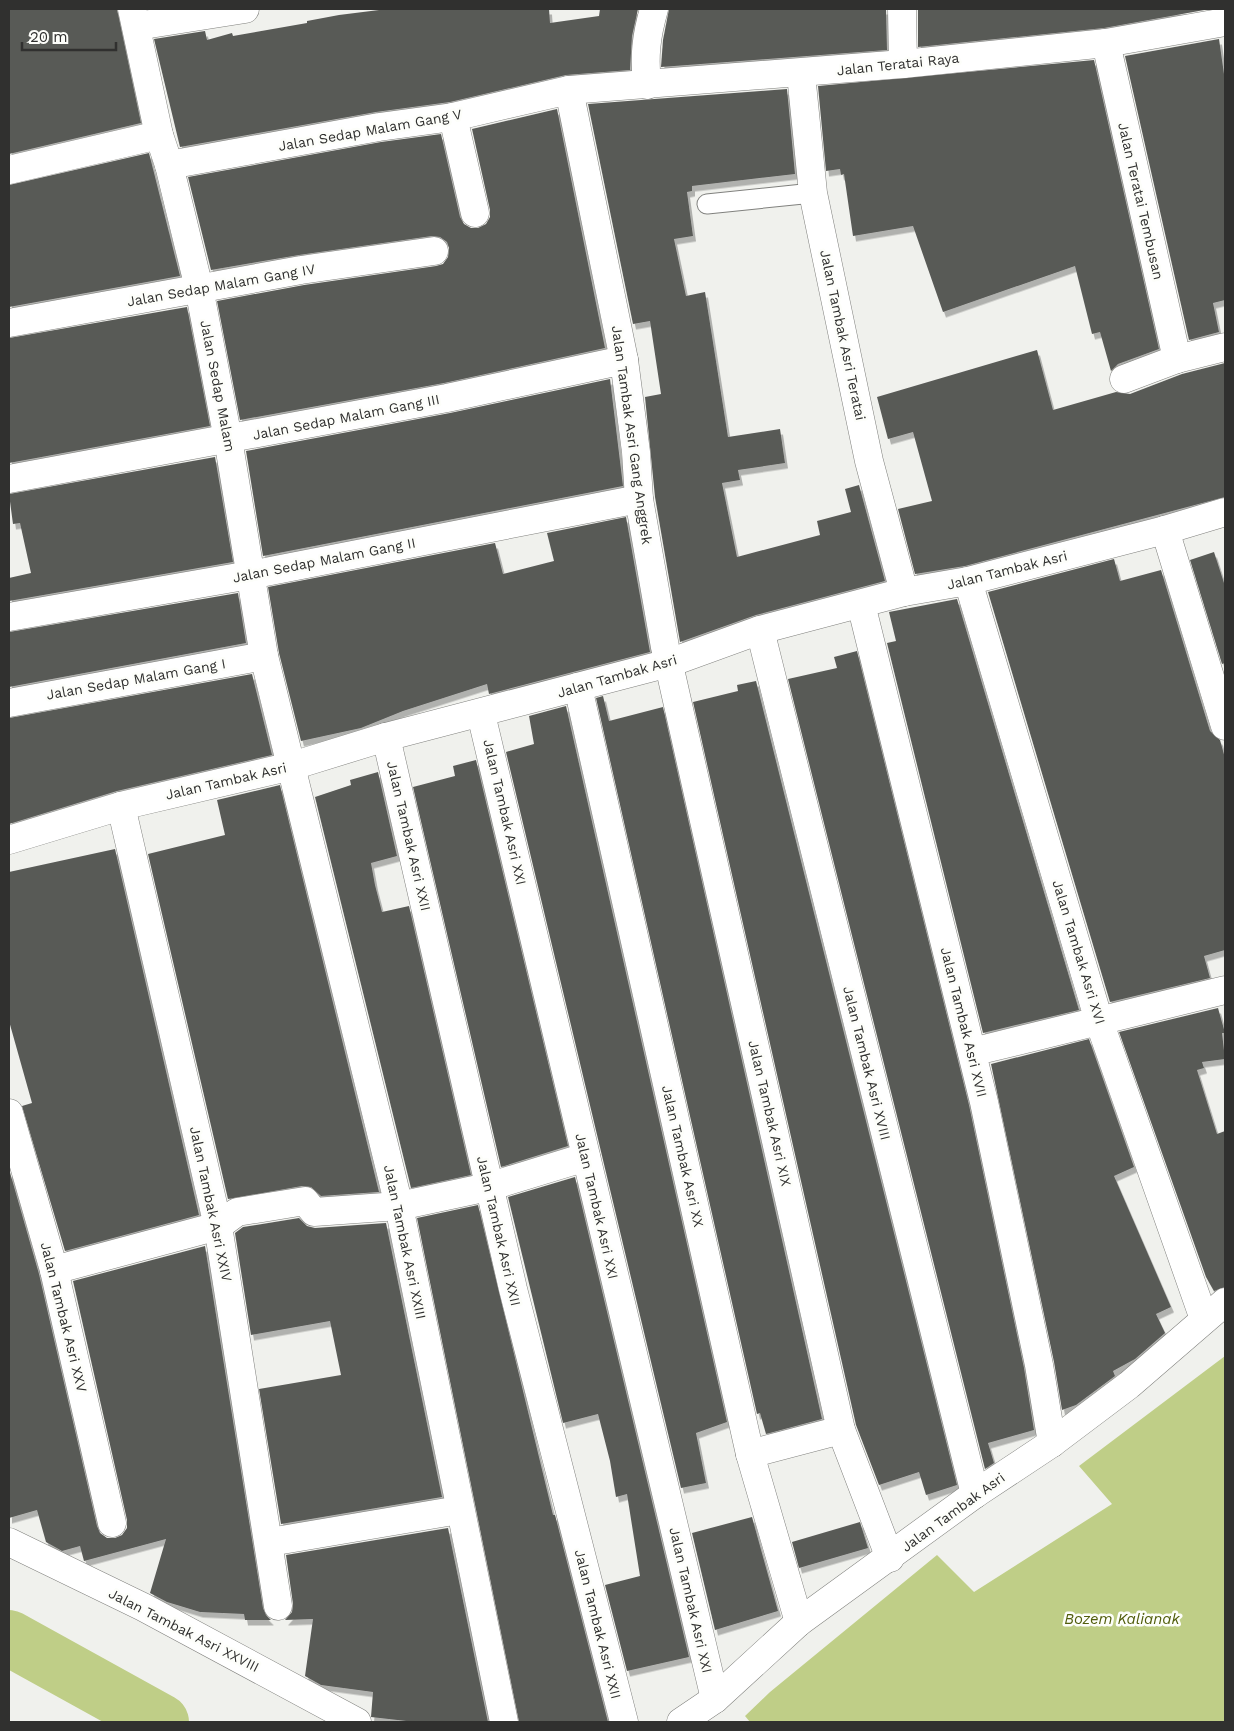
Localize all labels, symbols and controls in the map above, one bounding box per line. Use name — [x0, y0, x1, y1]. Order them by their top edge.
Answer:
scale bar — [22, 20, 116, 52]
text: 20 m — [30, 28, 68, 46]
street label: Jalan Teratai Raya — [836, 50, 960, 78]
street label: Jalan Sedap Malam Gang V — [277, 106, 463, 154]
street label: Jalan Teratai Tembusan — [1115, 121, 1167, 281]
street label: Jalan Tambak Asri Teratai — [817, 248, 869, 422]
street label: Jalan Sedap Malam Gang IV — [126, 261, 316, 309]
street label: Jalan Sedap Malam — [197, 319, 239, 453]
street label: Jalan Tambak Asri Gang Anggrek — [609, 324, 655, 546]
street label: Jalan Sedap Malam Gang III — [251, 391, 441, 443]
street label: Jalan Sedap Malam Gang II — [231, 534, 417, 586]
street label: Jalan Tambak Asri — [945, 547, 1069, 593]
street label: Jalan Tambak Asri — [555, 651, 679, 701]
street label: Jalan Sedap Malam Gang I — [45, 655, 227, 703]
street label: Jalan Tambak Asri XXI — [480, 737, 530, 887]
street label: Jalan Tambak Asri — [164, 759, 288, 803]
street label: Jalan Tambak Asri XXII — [384, 759, 434, 913]
street label: Jalan Tambak Asri XVI — [1049, 878, 1109, 1026]
street label: Jalan Tambak Asri XVII — [938, 945, 990, 1099]
street label: Jalan Tambak Asri XVIII — [840, 984, 894, 1142]
street label: Jalan Tambak Asri XIX — [745, 1038, 795, 1188]
street label: Jalan Tambak Asri XX — [659, 1083, 707, 1229]
street label: Jalan Tambak Asri XXIV — [187, 1125, 235, 1283]
street label: Jalan Tambak Asri XXI — [572, 1131, 622, 1281]
street label: Jalan Tambak Asri XXII — [474, 1154, 524, 1308]
street label: Jalan Tambak Asri XXIII — [381, 1163, 429, 1321]
street label: Jalan Tambak Asri XXV — [38, 1240, 90, 1394]
street label: Jalan Tambak Asri — [898, 1469, 1008, 1555]
street label: Jalan Tambak Asri XXI — [666, 1525, 716, 1675]
street label: Jalan Tambak Asri XXII — [572, 1548, 624, 1700]
street label: Jalan Tambak Asri XXVIII — [106, 1585, 262, 1675]
water label: Bozem Kalianak — [1064, 1610, 1181, 1628]

